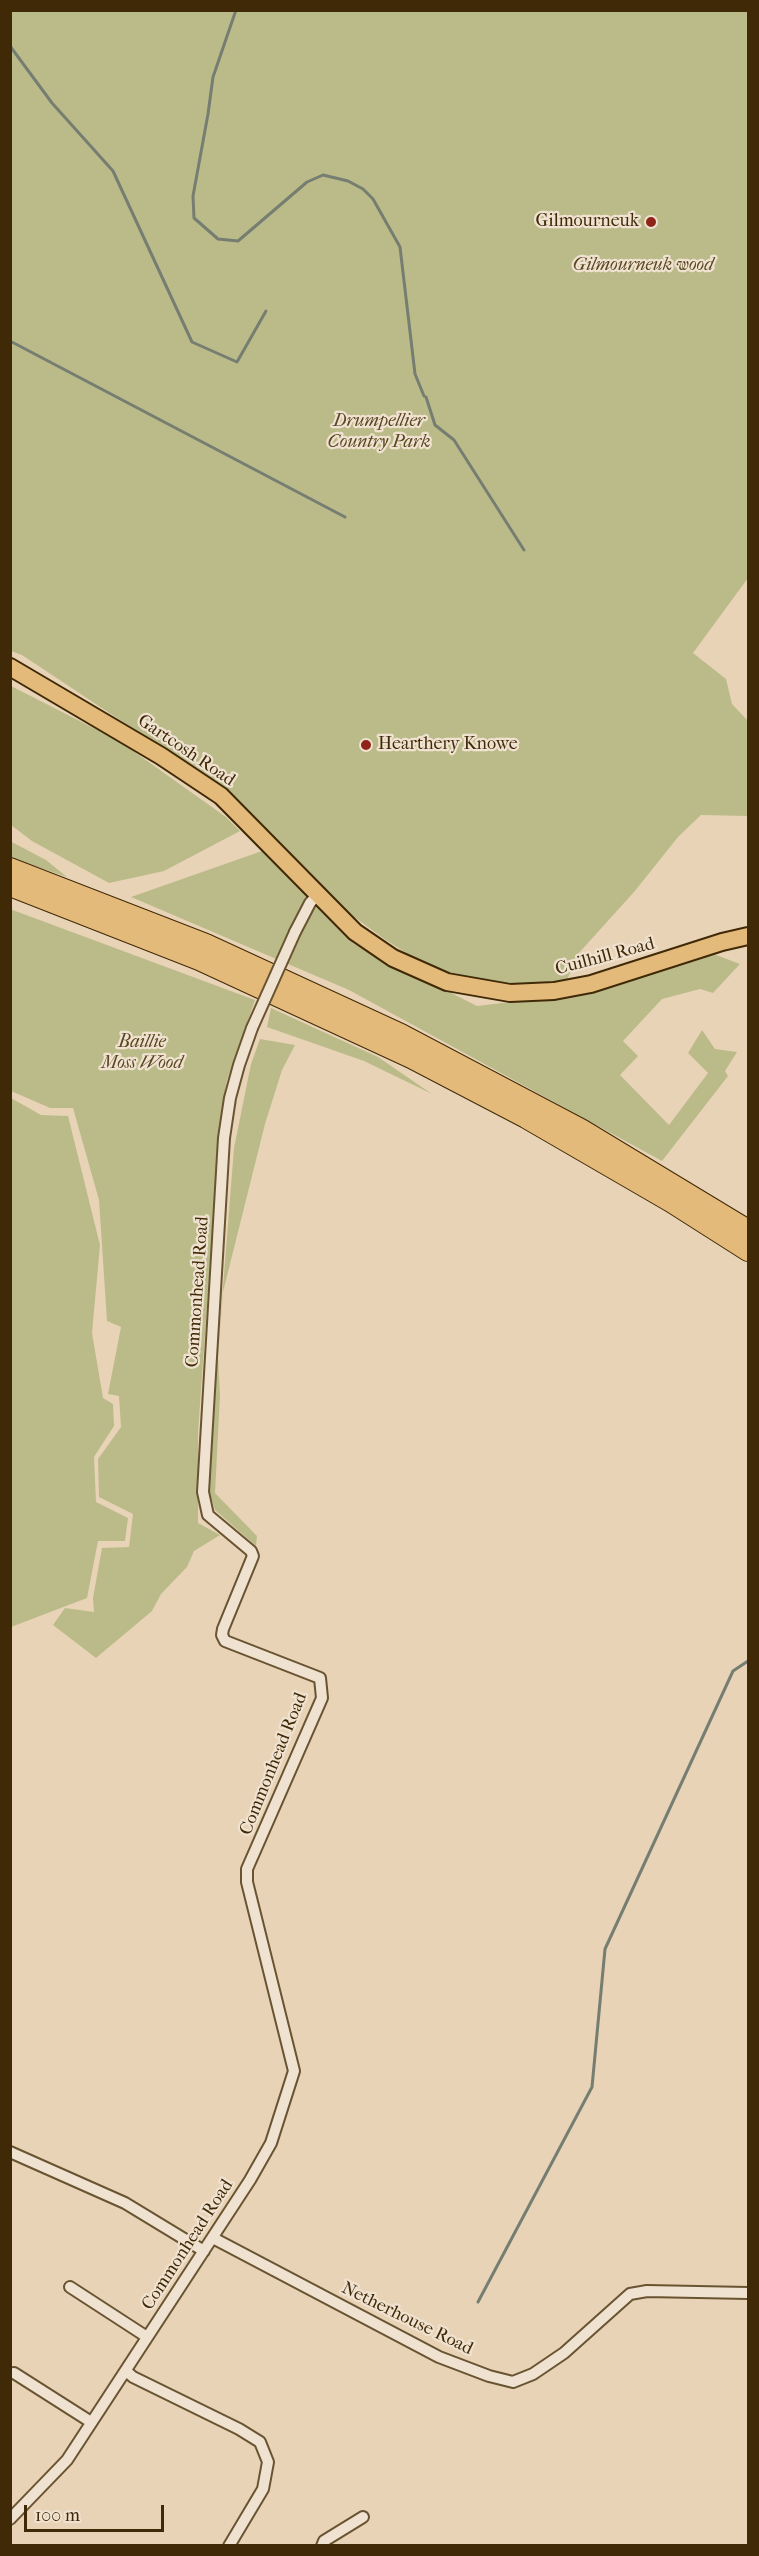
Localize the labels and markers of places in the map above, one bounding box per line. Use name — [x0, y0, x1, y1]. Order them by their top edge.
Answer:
place label: Gilmourneuk — [536, 211, 639, 233]
marker: Gilmourneuk — [644, 215, 658, 229]
place label: Hearthery Knowe — [378, 734, 518, 756]
marker: Hearthery Knowe — [359, 738, 373, 752]

